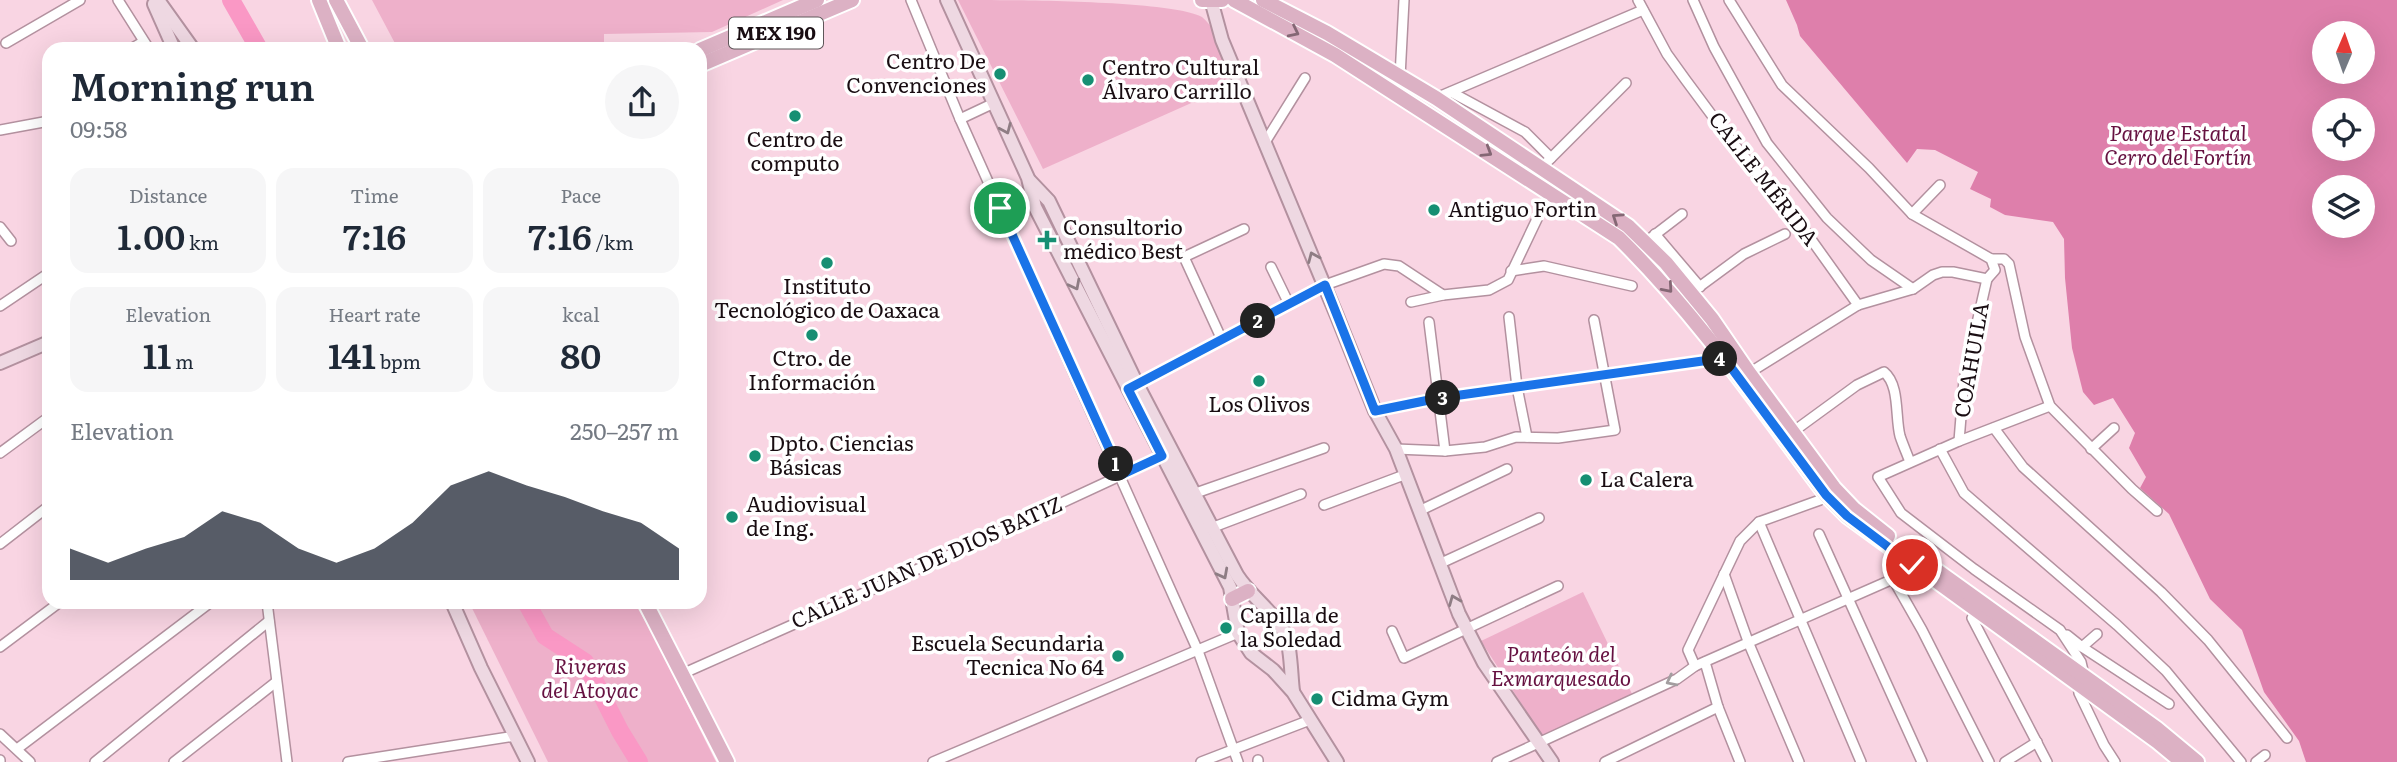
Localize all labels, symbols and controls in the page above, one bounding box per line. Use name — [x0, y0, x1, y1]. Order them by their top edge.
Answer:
road number: MEX 190 — [729, 18, 823, 48]
north arrow — [2312, 21, 2375, 84]
map controls — [2312, 21, 2375, 238]
one-way arrow — [1287, 24, 1299, 38]
place label: Centro De Convenciones — [846, 44, 986, 99]
place label: Centro Cultural Álvaro Carrillo — [1102, 50, 1259, 105]
text: Morning run — [70, 56, 315, 113]
button: share — [605, 65, 679, 139]
marker: Centro De Convenciones — [992, 66, 1008, 82]
marker: Centro Cultural Álvaro Carrillo — [1080, 72, 1096, 88]
button: locate — [2312, 98, 2375, 161]
street label: CALLE MÉRIDA — [1703, 104, 1828, 252]
marker: Centro de computo — [787, 108, 803, 124]
text: 09:58 — [70, 111, 127, 145]
park label: Parque Estatal Cerro del Fortín — [2104, 116, 2252, 171]
place label: Centro de computo — [747, 122, 843, 177]
one-way arrow — [998, 122, 1012, 134]
one-way arrow — [1479, 144, 1492, 157]
button: layers — [2312, 175, 2375, 238]
pin — [970, 178, 1030, 238]
text: Distance — [129, 181, 207, 209]
text: Time — [350, 181, 399, 209]
text: Pace — [560, 181, 601, 209]
icon: arrive — [981, 189, 1019, 227]
place label: Antiguo Fortin — [1448, 192, 1597, 223]
marker: Antiguo Fortin — [1426, 202, 1442, 218]
text: 1.00 — [117, 209, 185, 261]
text: 7:16 — [343, 209, 406, 261]
text: 7:16 — [528, 209, 592, 261]
place label: Consultorio médico Best — [1063, 210, 1184, 265]
one-way arrow — [1611, 213, 1624, 226]
text: km — [185, 228, 219, 256]
text: /km — [592, 228, 634, 256]
marker: Consultorio médico Best — [1037, 230, 1057, 250]
one-way arrow — [1307, 252, 1321, 264]
marker: Instituto Tecnológico de Oaxaca — [819, 255, 835, 271]
place label: Instituto Tecnológico de Oaxaca — [714, 269, 941, 324]
one-way arrow — [1066, 278, 1080, 290]
one-way arrow — [1660, 280, 1672, 293]
street label: COAHUILA — [1944, 299, 1995, 420]
text: Elevation — [125, 300, 211, 328]
text: Heart rate — [328, 300, 421, 328]
text: kcal — [562, 300, 600, 328]
pin: 2 — [1240, 304, 1276, 338]
text: 2 — [1252, 306, 1263, 334]
marker: Ctro. de Información — [804, 327, 820, 343]
text: 11 — [143, 328, 171, 380]
text: 141 — [328, 328, 376, 380]
text: 80 — [560, 328, 601, 380]
place label: Ctro. de Información — [748, 341, 876, 396]
pin: 4 — [1702, 342, 1738, 376]
text: 4 — [1714, 344, 1725, 372]
text: m — [171, 347, 194, 375]
text: bpm — [376, 347, 421, 375]
marker: Los Olivos — [1251, 373, 1267, 389]
pin: 3 — [1426, 380, 1460, 416]
text: 3 — [1437, 383, 1448, 411]
place label: Los Olivos — [1208, 387, 1310, 418]
text: Elevation — [70, 413, 174, 447]
text: 250–257 m — [570, 413, 679, 447]
place label: Dpto. Ciencias Básicas — [769, 426, 914, 481]
pin: 1 — [1098, 447, 1134, 482]
marker: Dpto. Ciencias Básicas — [747, 448, 763, 464]
text: 1 — [1112, 449, 1119, 477]
place label: La Calera — [1600, 462, 1694, 493]
marker: La Calera — [1578, 472, 1594, 488]
place label: Audiovisual de Ing. — [746, 487, 866, 542]
street label: CALLE JUAN DE DIOS BATIZ — [785, 487, 1067, 635]
marker: Audiovisual de Ing. — [724, 509, 740, 525]
pin — [1882, 535, 1942, 595]
icon: check — [1893, 546, 1931, 584]
one-way arrow — [1215, 567, 1229, 580]
one-way arrow — [1448, 595, 1462, 607]
place label: Capilla de la Soledad — [1240, 598, 1342, 653]
marker: Capilla de la Soledad — [1218, 620, 1234, 636]
place label: Escuela Secundaria Tecnica No 64 — [911, 626, 1105, 681]
park label: Panteón del Exmarquesado — [1491, 637, 1631, 692]
marker: Escuela Secundaria Tecnica No 64 — [1110, 648, 1126, 664]
park label: Riveras del Atoyac — [541, 649, 639, 704]
one-way arrow — [1666, 673, 1679, 686]
place label: Cidma Gym — [1331, 681, 1449, 712]
marker: Cidma Gym — [1309, 691, 1325, 707]

